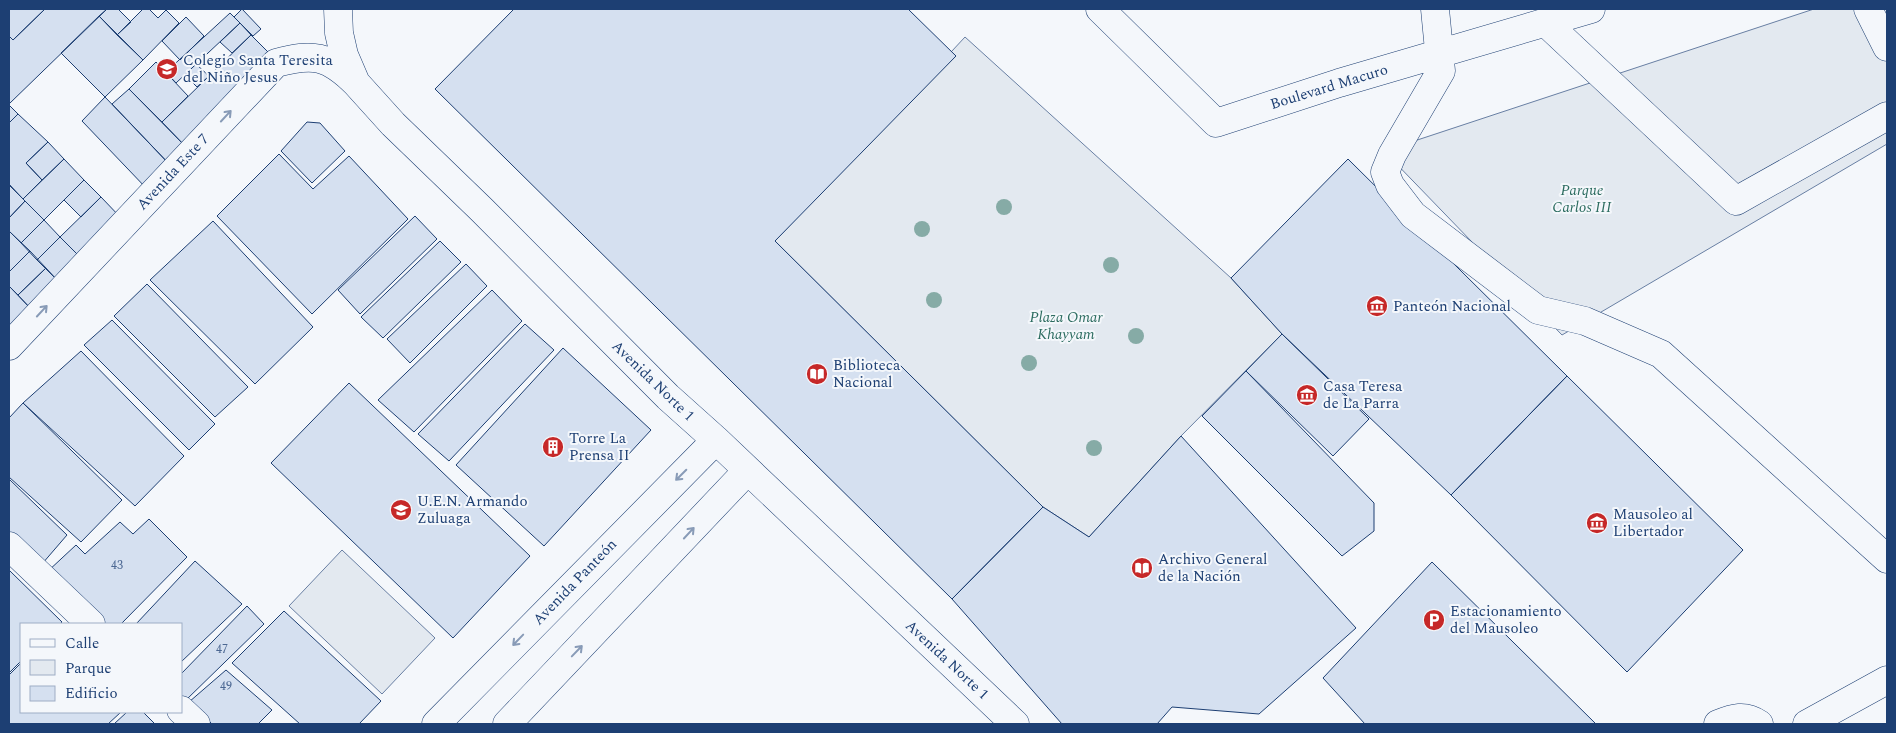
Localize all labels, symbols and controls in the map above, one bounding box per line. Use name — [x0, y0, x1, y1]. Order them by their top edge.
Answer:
place label: Colegio Santa Teresita del Niño Jesus — [183, 49, 333, 89]
school or university icon: Colegio Santa Teresita del Niño Jesus — [155, 57, 179, 81]
street label: Boulevard Macuro — [1267, 58, 1391, 116]
one-way arrow — [220, 110, 232, 122]
street label: Avenida Este 7 — [131, 128, 215, 216]
park label: Parque Carlos III — [1552, 179, 1612, 219]
museum icon: Panteón Nacional — [1365, 294, 1389, 318]
place label: Panteón Nacional — [1393, 295, 1511, 318]
one-way arrow — [36, 304, 48, 317]
park label: Plaza Omar Khayyam — [1029, 306, 1103, 346]
street label: Avenida Norte 1 — [606, 335, 700, 427]
place label: Biblioteca Nacional — [833, 354, 901, 394]
library icon: Biblioteca Nacional — [805, 362, 829, 386]
place label: Casa Teresa de La Parra — [1323, 375, 1403, 415]
museum icon: Casa Teresa de La Parra — [1295, 383, 1319, 407]
place label: Torre La Prensa II — [569, 427, 630, 467]
building icon: Torre La Prensa II — [541, 435, 565, 459]
one-way arrow — [675, 469, 688, 481]
place label: U.E.N. Armando Zuluaga — [417, 490, 528, 530]
school or university icon: U.E.N. Armando Zuluaga — [389, 498, 413, 522]
place label: Mausoleo al Libertador — [1613, 503, 1693, 543]
museum icon: Mausoleo al Libertador — [1585, 511, 1609, 535]
one-way arrow — [683, 527, 695, 539]
street label: Avenida Panteón — [528, 533, 623, 631]
place label: Archivo General de la Nación — [1158, 548, 1267, 588]
house number: 43 — [111, 556, 123, 575]
library icon: Archivo General de la Nación — [1130, 556, 1154, 580]
place label: Estacionamiento del Mausoleo — [1450, 600, 1562, 640]
parking icon: Estacionamiento del Mausoleo — [1422, 608, 1446, 632]
street label: Avenida Norte 1 — [900, 615, 994, 705]
legend — [20, 623, 182, 713]
text: Calle — [65, 632, 99, 655]
one-way arrow — [512, 634, 524, 647]
house number: 47 — [216, 640, 228, 659]
one-way arrow — [571, 645, 583, 657]
text: Parque — [65, 657, 112, 680]
house number: 49 — [220, 677, 232, 696]
text: Edificio — [65, 682, 118, 705]

